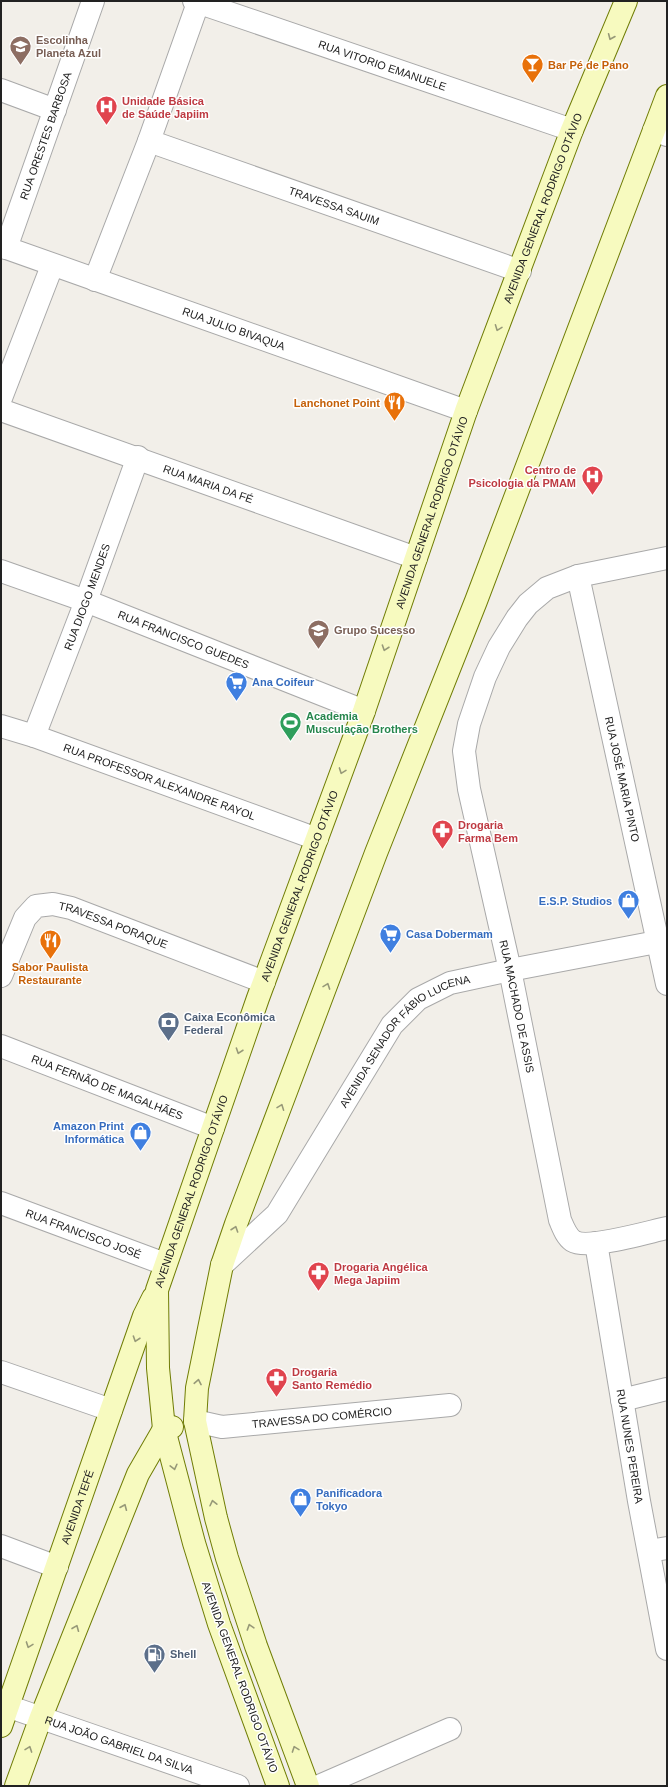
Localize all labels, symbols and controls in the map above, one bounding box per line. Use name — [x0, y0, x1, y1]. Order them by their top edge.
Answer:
one-way arrow — [608, 32, 616, 40]
school or university icon: Escolinha Planeta Azul — [7, 33, 33, 66]
place label: Escolinha Planeta Azul — [36, 34, 101, 59]
street label: RUA VITORIO EMANUELE — [317, 38, 448, 93]
bar icon: Bar Pé de Pano — [519, 52, 545, 85]
place label: Bar Pé de Pano — [548, 59, 629, 71]
street label: RUA ORESTES BARBOSA — [18, 70, 74, 201]
hospital icon: Unidade Básica de Saúde Japiim — [93, 94, 119, 127]
place label: Unidade Básica de Saúde Japiim — [122, 95, 209, 120]
street label: AVENIDA GENERAL RODRIGO OTÁVIO — [501, 111, 585, 305]
street label: TRAVESSA SAUIM — [287, 184, 381, 227]
street label: RUA JULIO BIVAQUA — [181, 305, 287, 353]
one-way arrow — [495, 324, 503, 331]
restaurant icon: Lanchonet Point — [382, 390, 408, 423]
place label: Lanchonet Point — [294, 397, 380, 409]
street label: AVENIDA GENERAL RODRIGO OTÁVIO — [393, 414, 470, 610]
street label: RUA MARIA DA FÉ — [162, 462, 255, 505]
hospital icon: Centro de Psicologia da PMAM — [579, 463, 605, 496]
place label: Centro de Psicologia da PMAM — [468, 464, 576, 489]
street label: RUA DIOGO MENDES — [62, 542, 112, 652]
street label: RUA FRANCISCO GUEDES — [116, 608, 251, 671]
school or university icon: Grupo Sucesso — [306, 617, 332, 650]
place label: Grupo Sucesso — [334, 624, 416, 636]
one-way arrow — [382, 645, 390, 652]
supermarket icon: Ana Coifeur — [223, 669, 249, 702]
place label: Ana Coifeur — [252, 676, 315, 688]
sports icon: Academia Musculação Brothers — [278, 709, 304, 742]
place label: Academia Musculação Brothers — [306, 710, 418, 735]
street label: RUA JOSÉ MARIA PINTO — [603, 715, 642, 844]
street label: RUA PROFESSOR ALEXANDRE RAYOL — [62, 741, 257, 822]
one-way arrow — [338, 767, 346, 774]
street label: AVENIDA GENERAL RODRIGO OTÁVIO — [259, 788, 340, 983]
pharmacy icon: Drogaria Farma Bem — [430, 818, 456, 851]
place label: Drogaria Farma Bem — [458, 819, 518, 844]
shop icon: E.S.P. Studios — [615, 888, 641, 921]
place label: E.S.P. Studios — [539, 895, 612, 907]
street label: TRAVESSA PORAQUE — [58, 899, 169, 951]
supermarket icon: Casa Dobermam — [378, 921, 404, 954]
restaurant icon: Sabor Paulista Restaurante — [37, 928, 63, 961]
place label: Casa Dobermam — [406, 928, 493, 940]
street label: RUA MACHADO DE ASSIS — [497, 939, 536, 1074]
place label: Sabor Paulista Restaurante — [12, 961, 89, 986]
street label: AVENIDA SENADOR FÁBIO LUCENA — [337, 973, 472, 1110]
one-way arrow — [322, 982, 331, 989]
bank icon: Caixa Econômica Federal — [156, 1010, 182, 1043]
place label: Caixa Econômica Federal — [184, 1011, 276, 1036]
one-way arrow — [236, 1047, 244, 1054]
street label: RUA FERNÃO DE MAGALHÃES — [30, 1052, 185, 1122]
street label: AVENIDA GENERAL RODRIGO OTÁVIO — [152, 1093, 230, 1289]
one-way arrow — [276, 1104, 284, 1111]
shop icon: Amazon Print Informática — [127, 1119, 153, 1152]
place label: Amazon Print Informática — [53, 1120, 125, 1145]
street label: RUA FRANCISCO JOSÉ — [24, 1207, 143, 1261]
one-way arrow — [230, 1226, 238, 1233]
pharmacy icon: Drogaria Angélica Mega Japiim — [306, 1260, 332, 1293]
place label: Drogaria Angélica Mega Japiim — [334, 1261, 429, 1286]
one-way arrow — [132, 1335, 141, 1342]
pharmacy icon: Drogaria Santo Remédio — [264, 1365, 290, 1398]
place label: Drogaria Santo Remédio — [292, 1366, 372, 1391]
one-way arrow — [193, 1379, 202, 1385]
street label: RUA NUNES PEREIRA — [614, 1388, 645, 1505]
street label: TRAVESSA DO COMÉRCIO — [251, 1405, 393, 1430]
one-way arrow — [169, 1463, 177, 1470]
street label: AVENIDA TEFÉ — [59, 1468, 96, 1546]
shop icon: Panificadora Tokyo — [288, 1486, 314, 1519]
place label: Panificadora Tokyo — [316, 1487, 383, 1512]
one-way arrow — [209, 1500, 217, 1506]
one-way arrow — [120, 1504, 128, 1511]
street label: AVENIDA GENERAL RODRIGO OTÁVIO — [200, 1580, 280, 1775]
one-way arrow — [246, 1624, 255, 1631]
one-way arrow — [72, 1625, 80, 1632]
one-way arrow — [26, 1641, 34, 1648]
fuel station icon: Shell — [141, 1641, 167, 1674]
place label: Shell — [170, 1648, 196, 1660]
street label: RUA JOÃO GABRIEL DA SILVA — [43, 1714, 196, 1776]
one-way arrow — [25, 1746, 33, 1753]
one-way arrow — [291, 1746, 299, 1753]

